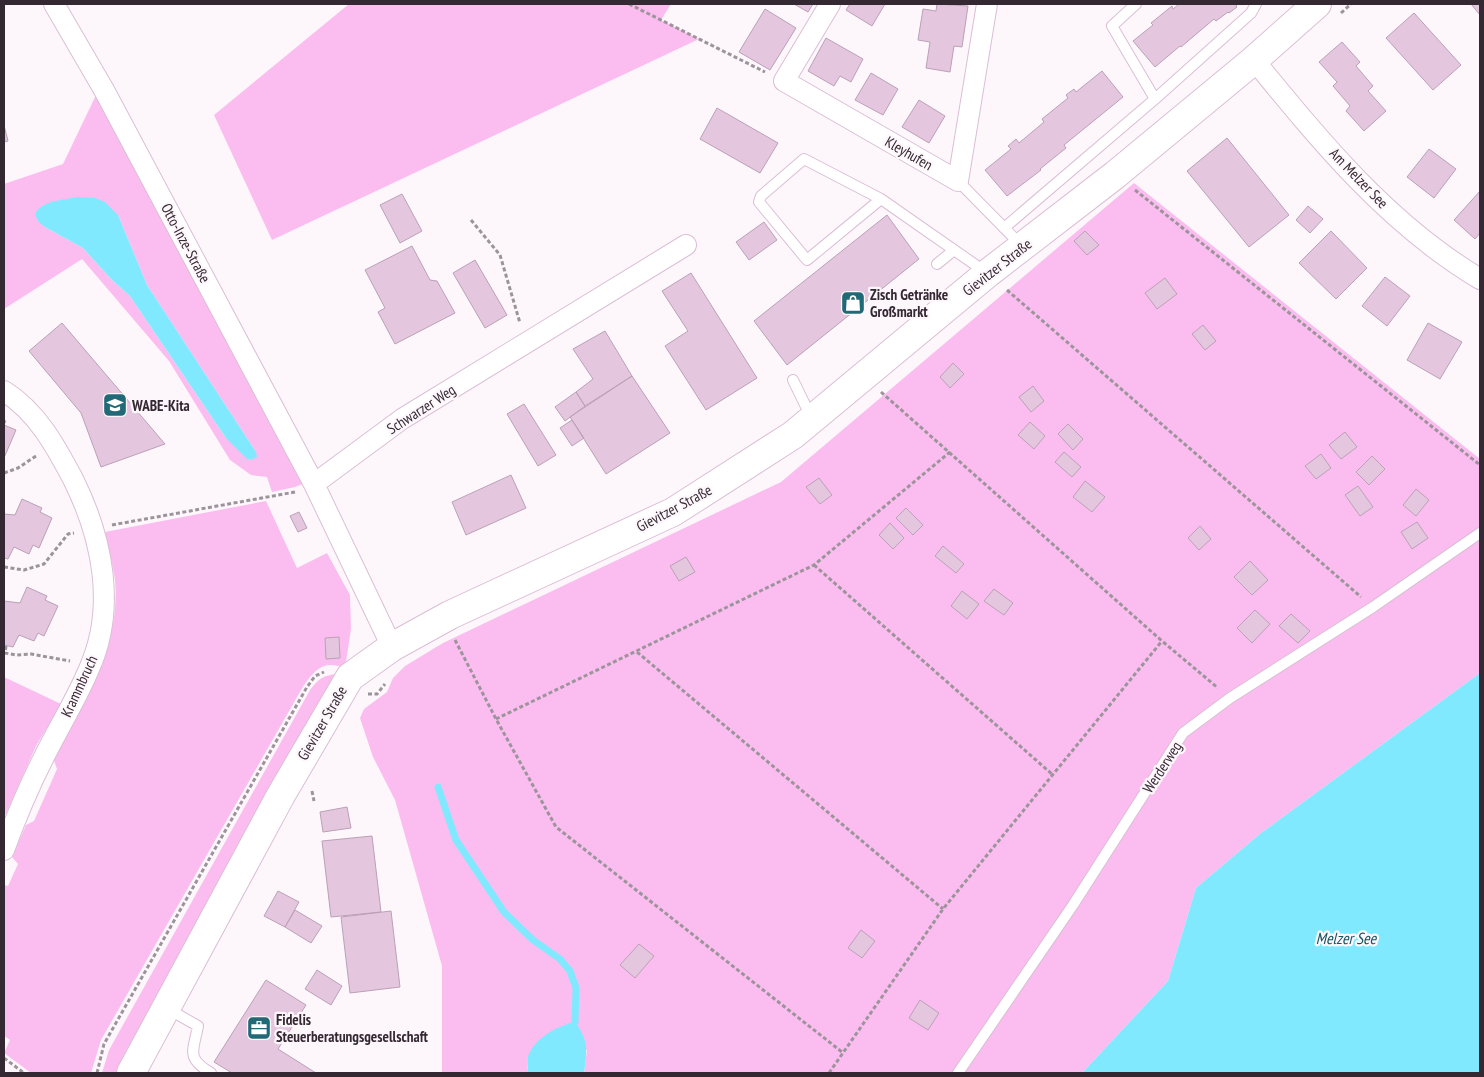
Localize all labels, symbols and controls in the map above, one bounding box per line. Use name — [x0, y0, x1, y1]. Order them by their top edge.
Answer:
street label: Kleyhufen — [882, 132, 936, 174]
street label: Am Melzer See — [1326, 144, 1392, 212]
street label: Otto-Inze-Straße — [157, 200, 215, 286]
street label: Gievitzer Straße — [959, 234, 1035, 300]
place label: Zisch Getränke Großmarkt — [870, 285, 948, 321]
shop icon: Zisch Getränke Großmarkt — [840, 290, 866, 316]
street label: Schwarzer Weg — [383, 380, 459, 438]
school or university icon: WABE-Kita — [102, 392, 128, 418]
place label: WABE-Kita — [131, 396, 190, 415]
street label: Gievitzer Straße — [633, 480, 715, 536]
street label: Krammbruch — [56, 652, 102, 720]
street label: Gievitzer Straße — [293, 682, 351, 764]
street label: Werderweg — [1138, 738, 1186, 796]
water label: Melzer See — [1316, 928, 1378, 948]
place label: Fidelis Steuerberatungsgesellschaft — [276, 1010, 429, 1046]
office icon: Fidelis Steuerberatungsgesellschaft — [246, 1015, 272, 1041]

